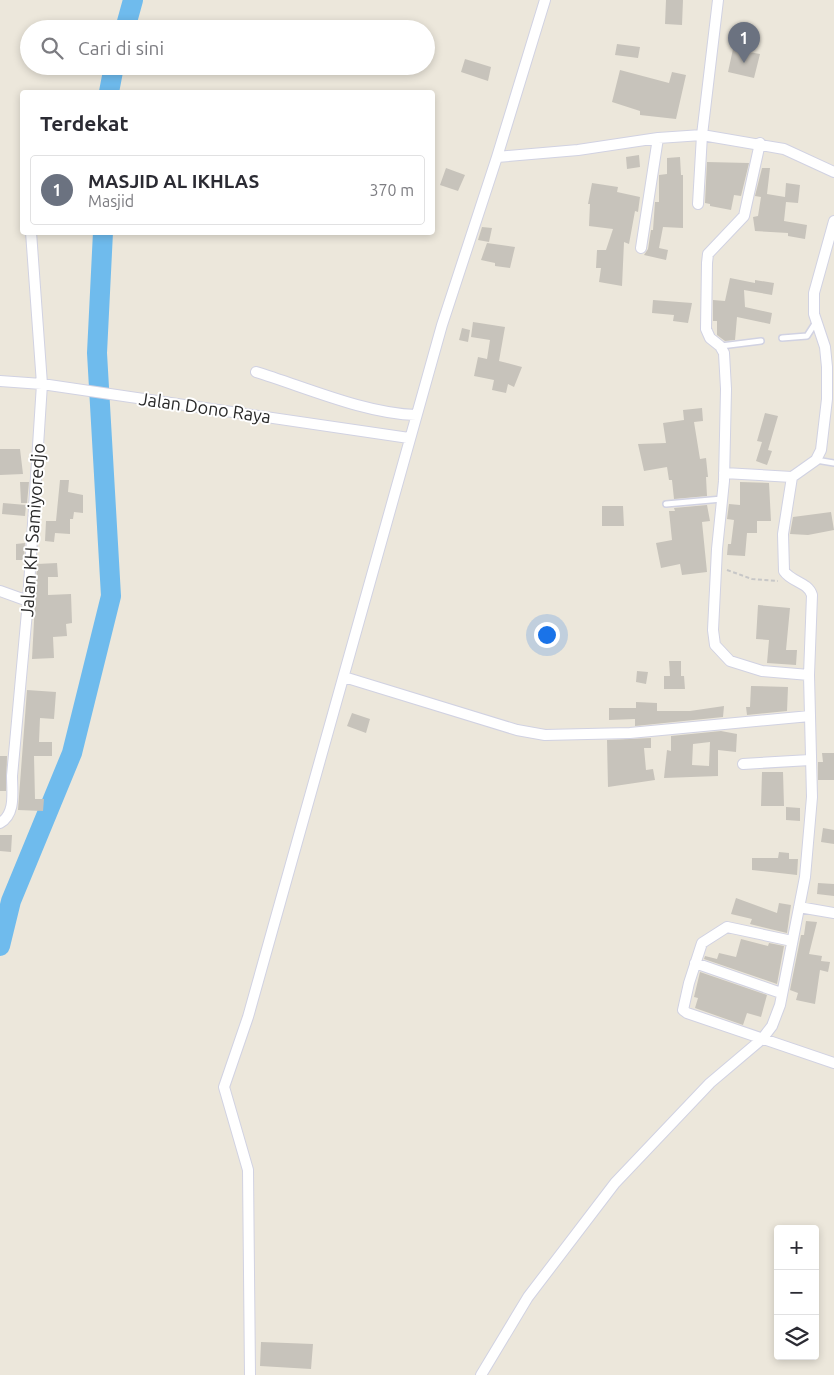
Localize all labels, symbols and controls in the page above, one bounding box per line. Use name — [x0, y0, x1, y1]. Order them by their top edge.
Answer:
search box — [20, 20, 435, 75]
pin: 1 — [728, 22, 760, 63]
icon: search — [38, 34, 66, 62]
text: Cari di sini — [78, 37, 164, 59]
text: Terdekat — [40, 111, 128, 135]
text: MASJID AL IKHLAS — [88, 170, 259, 192]
text: 1 — [52, 181, 62, 199]
text: 370 m — [369, 181, 414, 199]
text: Masjid — [88, 192, 134, 210]
street label: Jalan Dono Raya — [138, 388, 272, 426]
street label: Jalan KH Samiyoredjo — [16, 442, 48, 617]
your location — [534, 622, 560, 648]
map controls — [774, 1225, 819, 1360]
button: + — [774, 1225, 819, 1270]
button: − — [774, 1270, 819, 1315]
button: layers — [774, 1315, 819, 1360]

